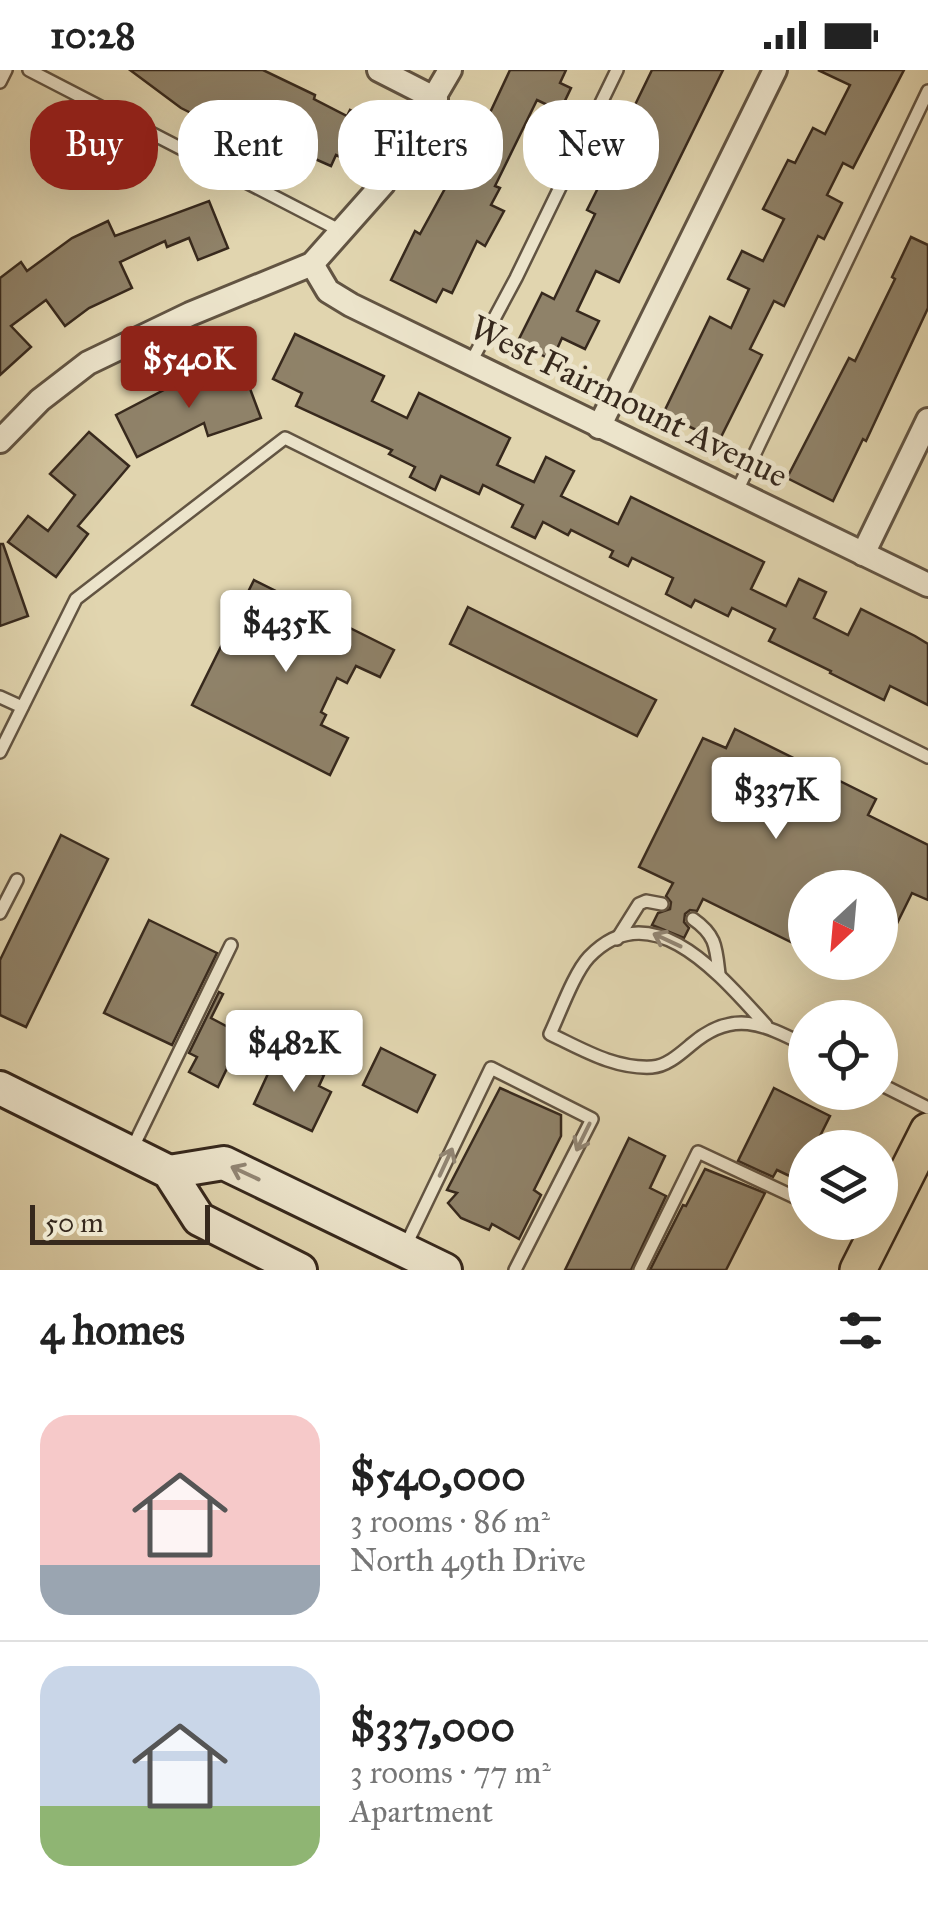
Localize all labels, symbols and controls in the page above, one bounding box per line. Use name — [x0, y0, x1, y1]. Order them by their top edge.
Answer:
text: 10:28 — [50, 12, 135, 58]
chip: Buy — [30, 100, 158, 190]
chip: Rent — [178, 100, 318, 190]
chip: Filters — [338, 100, 503, 190]
chip: New — [523, 100, 659, 190]
street label: West Fairmount Avenue — [463, 306, 795, 497]
pin: $540K — [119, 326, 259, 411]
text: $540K — [143, 339, 235, 378]
pin: $435K — [216, 590, 356, 675]
text: $435K — [242, 603, 330, 642]
pin: $337K — [706, 757, 846, 842]
text: $337K — [734, 770, 818, 809]
north arrow — [788, 870, 898, 980]
map controls — [788, 870, 898, 1240]
one-way arrow — [652, 930, 683, 948]
button: locate — [788, 1000, 898, 1110]
pin: $482K — [224, 1010, 364, 1095]
text: $482K — [248, 1023, 340, 1062]
one-way arrow — [573, 1121, 592, 1151]
button: layers — [788, 1130, 898, 1240]
one-way arrow — [437, 1147, 456, 1177]
one-way arrow — [230, 1162, 260, 1181]
scale bar — [30, 1200, 210, 1244]
text: 50 m — [45, 1205, 104, 1240]
icon: filters — [833, 1303, 888, 1358]
text: 4 homes — [40, 1304, 185, 1356]
text: $540,000 — [350, 1450, 526, 1502]
icon: home — [120, 1455, 240, 1575]
text: 3 rooms · 86 m² — [350, 1502, 550, 1541]
text: North 49th Drive — [350, 1541, 586, 1580]
text: $337,000 — [350, 1701, 515, 1753]
icon: home — [120, 1706, 240, 1826]
text: 3 rooms · 77 m² — [350, 1753, 551, 1792]
text: Apartment — [350, 1792, 493, 1831]

